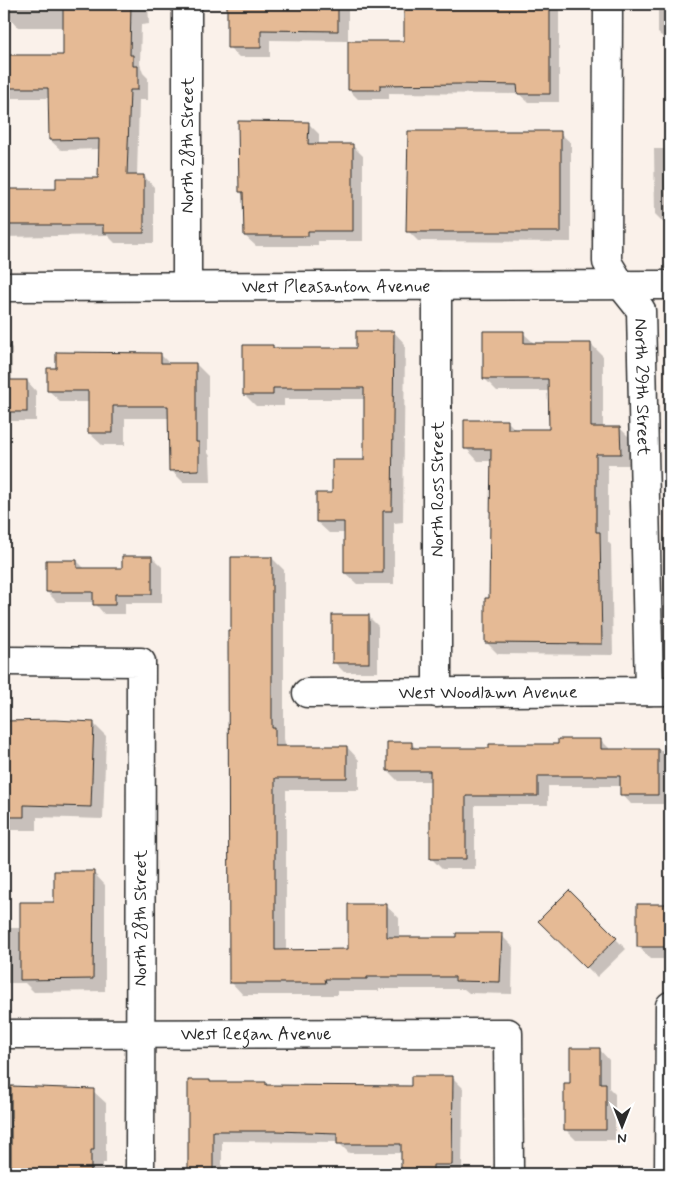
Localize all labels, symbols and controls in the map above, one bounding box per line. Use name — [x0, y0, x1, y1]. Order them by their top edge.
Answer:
street label: North 28th Street — [176, 76, 200, 213]
street label: West Pleasanton Avenue — [242, 275, 430, 299]
street label: North 29th Street — [628, 318, 655, 457]
street label: North Ross Street — [426, 420, 450, 557]
street label: West Woodlawn Avenue — [398, 681, 578, 705]
street label: North 28th Street — [129, 849, 153, 986]
street label: West Regan Avenue — [181, 1022, 331, 1049]
north arrow — [596, 1100, 646, 1150]
text: N — [617, 1129, 627, 1147]

